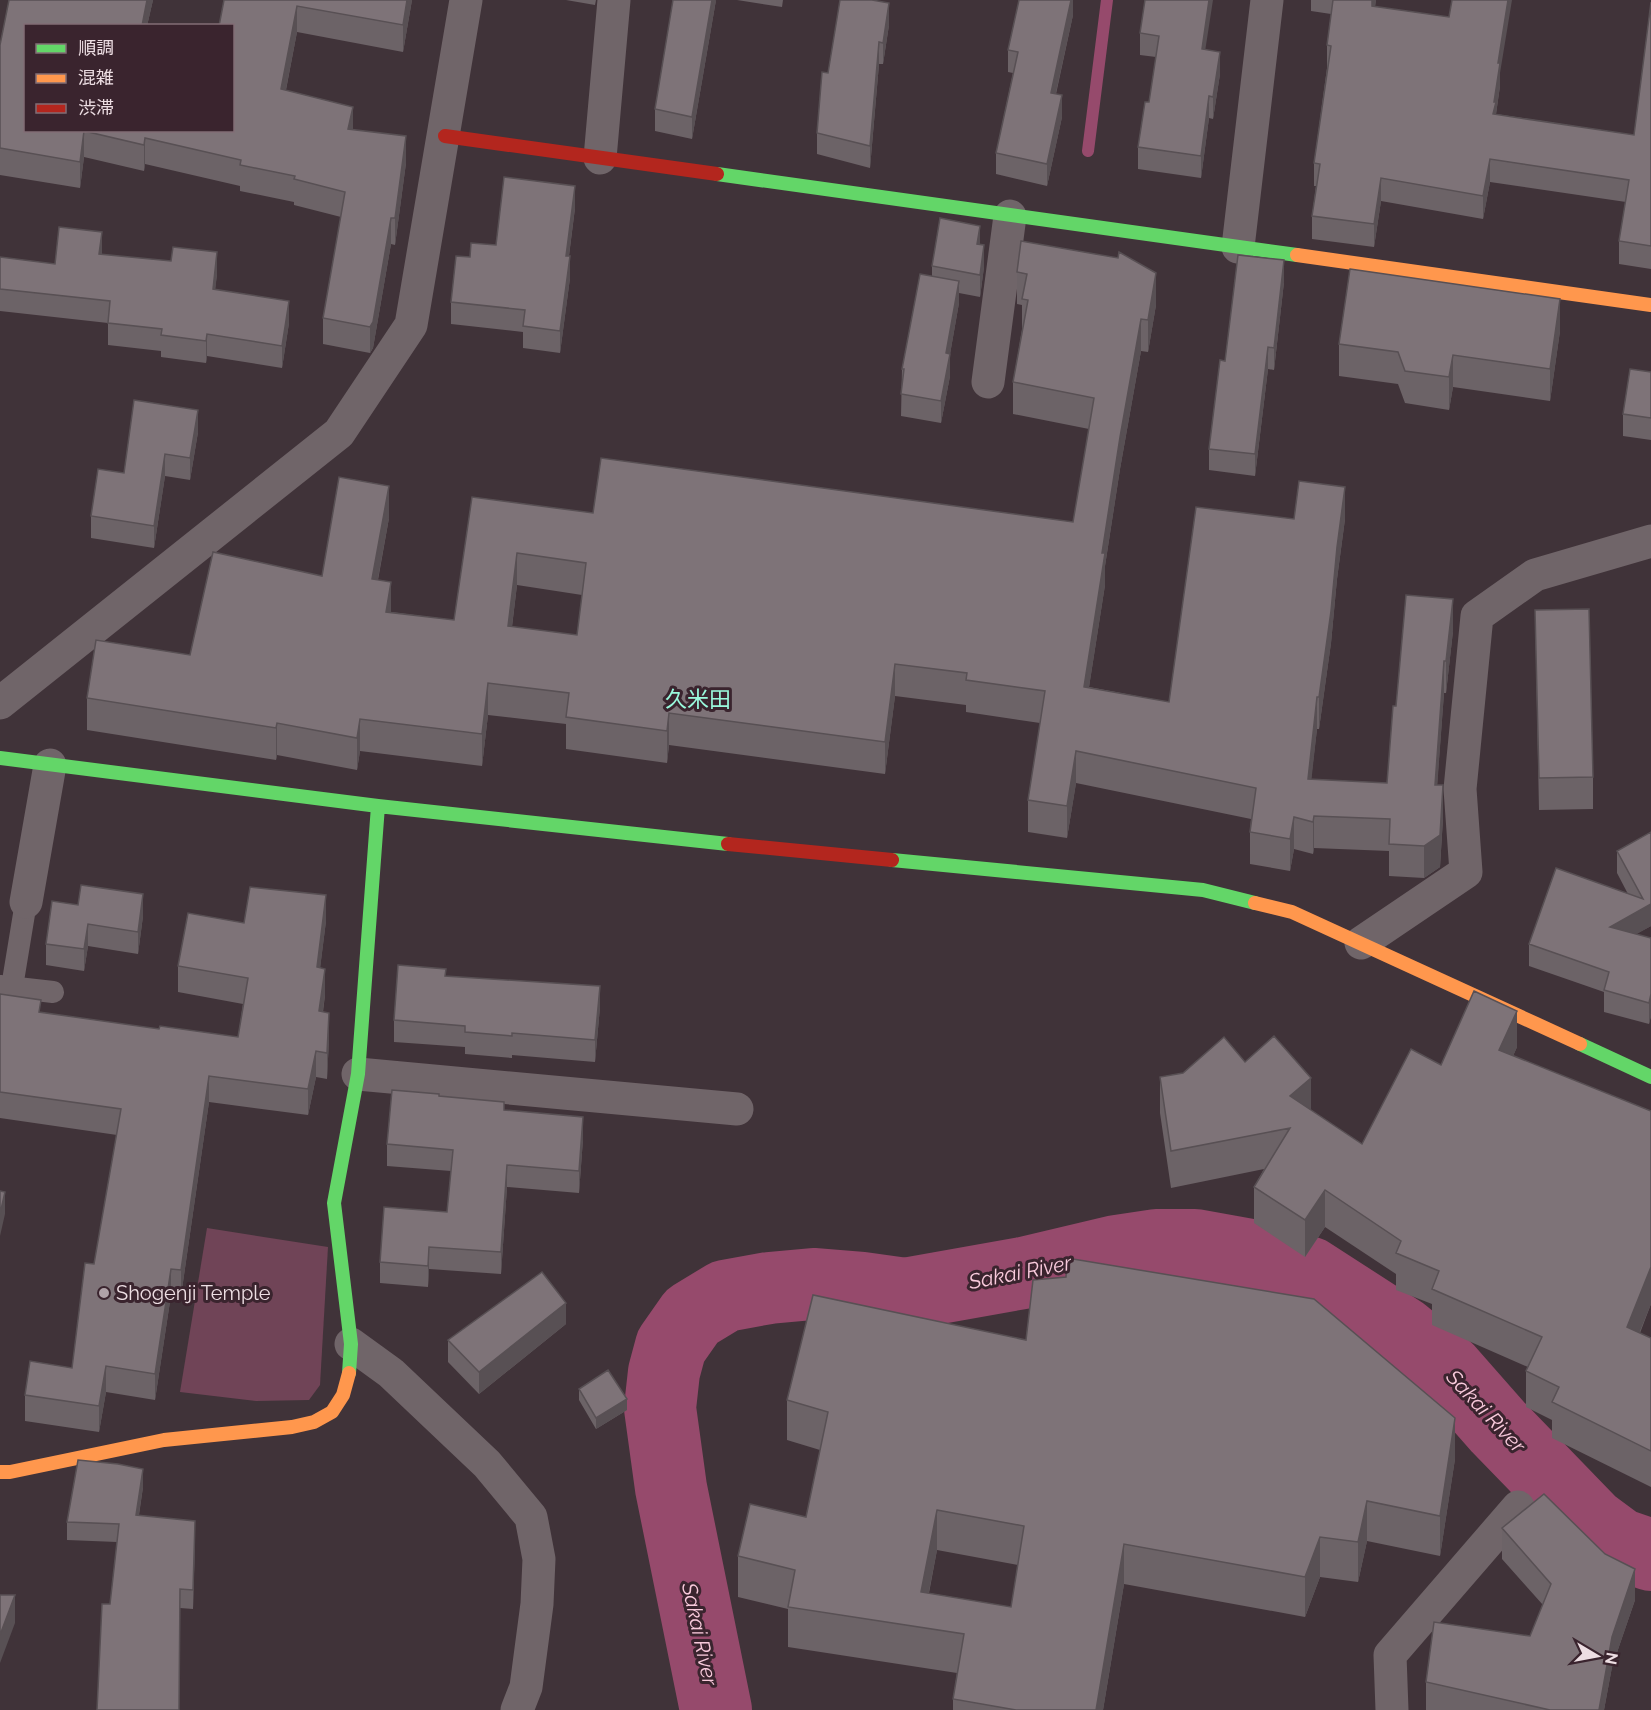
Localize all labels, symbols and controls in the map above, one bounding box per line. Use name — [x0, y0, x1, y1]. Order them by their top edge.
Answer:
legend — [24, 24, 234, 132]
text: 順調 — [78, 37, 114, 58]
text: 混雑 — [78, 67, 114, 88]
text: 渋滞 — [78, 97, 114, 118]
district label: 久米田 — [665, 686, 731, 712]
water label: Sakai River — [965, 1250, 1074, 1294]
place label: Shogenji Temple — [116, 1281, 271, 1305]
marker: Shogenji Temple — [97, 1286, 111, 1300]
water label: Sakai River — [1441, 1364, 1531, 1458]
water label: Sakai River — [677, 1579, 723, 1688]
north arrow — [1567, 1626, 1627, 1686]
text: N — [1601, 1651, 1622, 1666]

